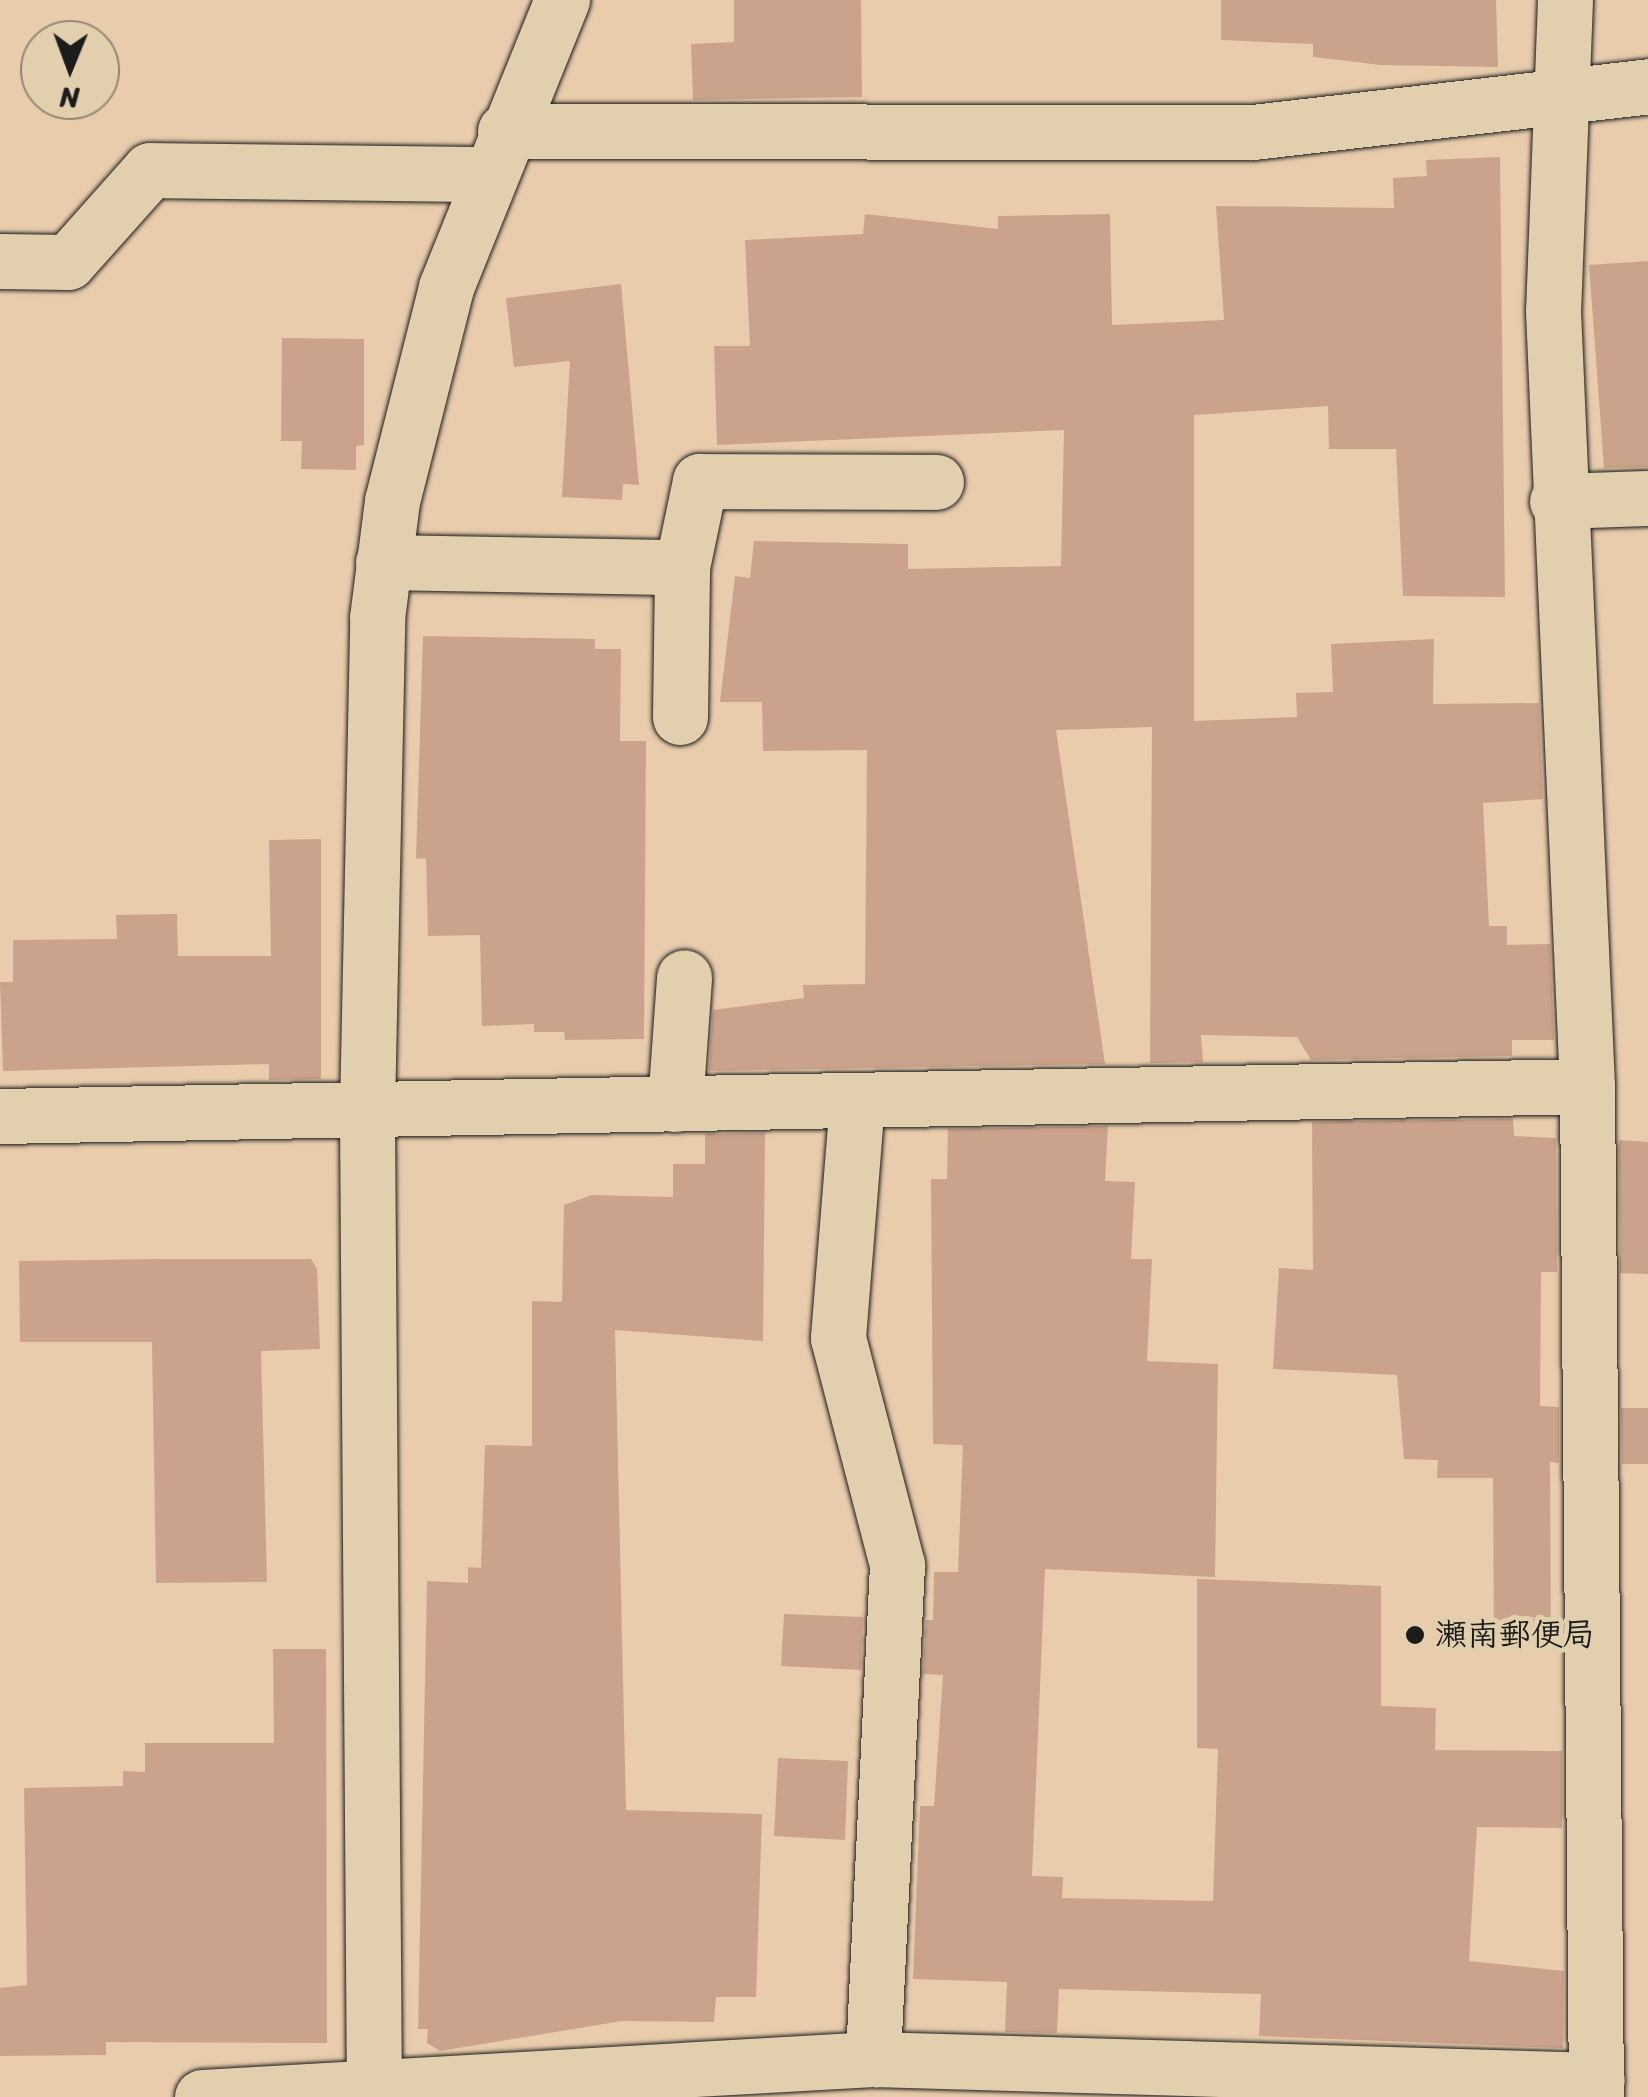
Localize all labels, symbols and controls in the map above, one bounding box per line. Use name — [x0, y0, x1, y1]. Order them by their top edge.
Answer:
north arrow — [20, 20, 120, 120]
text: N — [59, 74, 80, 123]
place label: 瀬南郵便局 — [1435, 1616, 1595, 1654]
marker: 瀬南郵便局 — [1404, 1624, 1426, 1646]

